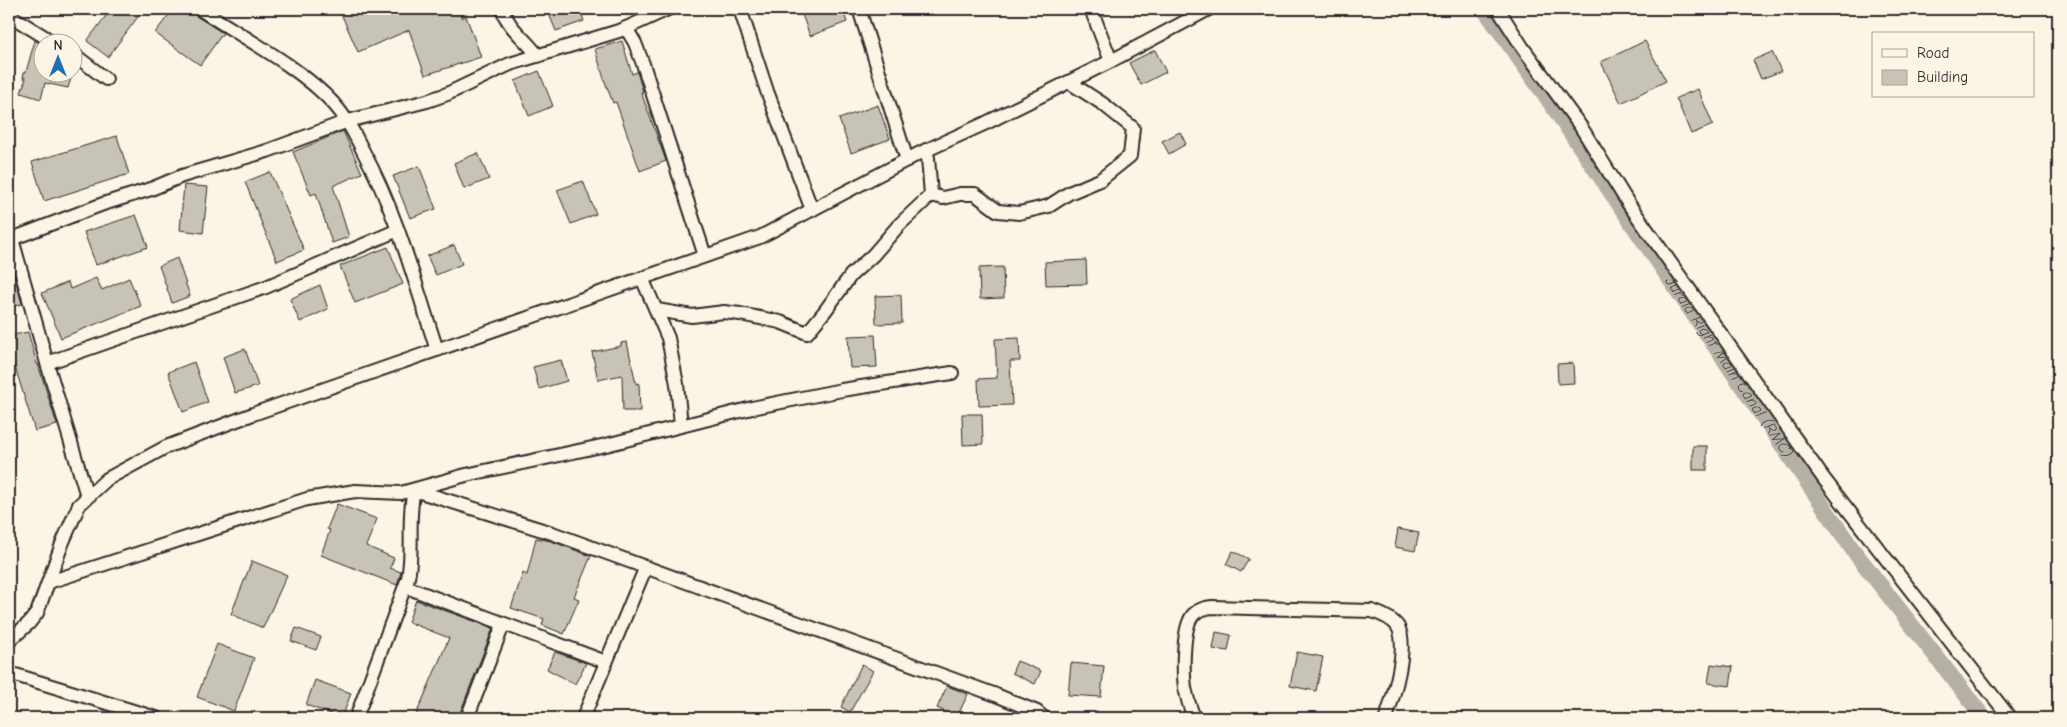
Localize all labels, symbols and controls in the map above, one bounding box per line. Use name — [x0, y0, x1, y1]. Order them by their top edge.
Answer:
north arrow — [32, 32, 82, 82]
legend — [1872, 32, 2034, 98]
text: N — [53, 37, 63, 54]
text: Road — [1917, 44, 1949, 62]
text: Building — [1917, 68, 1968, 86]
water label: Jurala Right Main Canal (RMC) — [1661, 272, 1797, 461]

